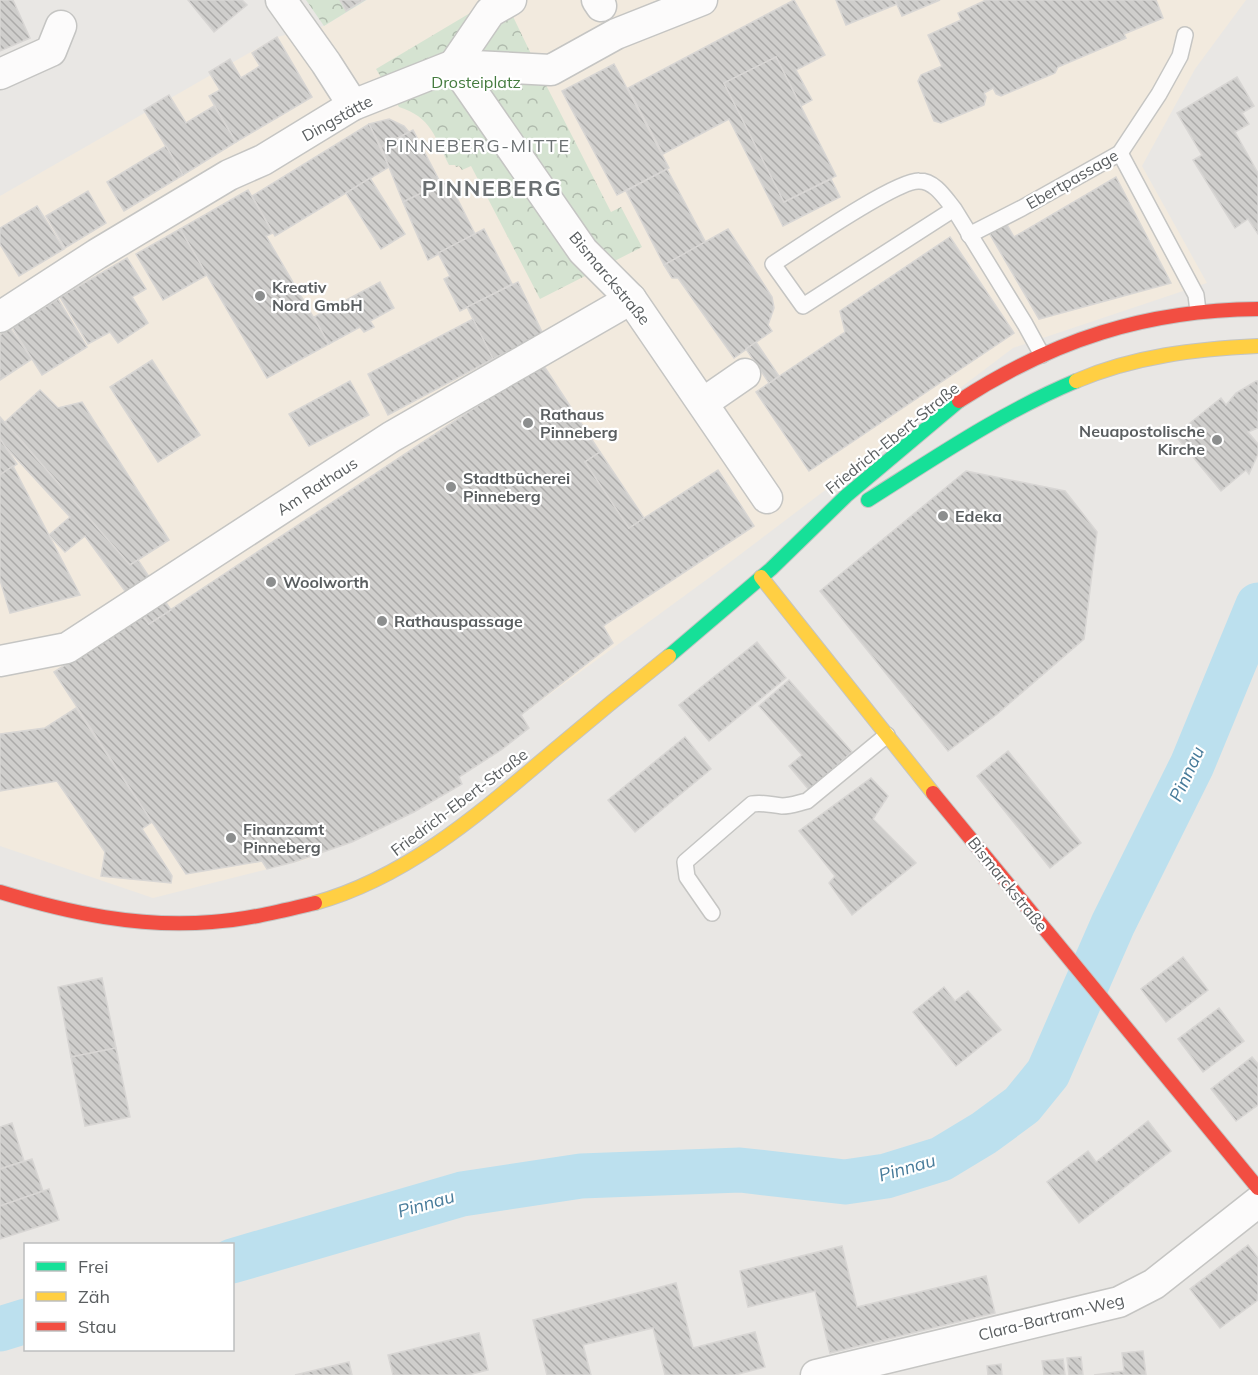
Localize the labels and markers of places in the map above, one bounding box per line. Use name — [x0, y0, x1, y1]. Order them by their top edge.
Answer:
place label: Kreativ Nord GmbH — [272, 277, 363, 315]
marker: Kreativ Nord GmbH — [253, 289, 267, 303]
place label: Rathaus Pinneberg — [540, 404, 618, 442]
marker: Rathaus Pinneberg — [521, 416, 535, 430]
place label: Neuapostolische Kirche — [1079, 421, 1205, 459]
marker: Neuapostolische Kirche — [1210, 433, 1224, 447]
place label: Stadtbücherei Pinneberg — [463, 468, 570, 506]
marker: Stadtbücherei Pinneberg — [444, 480, 458, 494]
place label: Edeka — [955, 506, 1002, 526]
marker: Edeka — [936, 509, 950, 523]
place label: Woolworth — [283, 572, 369, 592]
marker: Woolworth — [264, 575, 278, 589]
place label: Rathauspassage — [394, 611, 523, 631]
marker: Rathauspassage — [375, 614, 389, 628]
place label: Finanzamt Pinneberg — [243, 819, 324, 857]
marker: Finanzamt Pinneberg — [224, 831, 238, 845]

